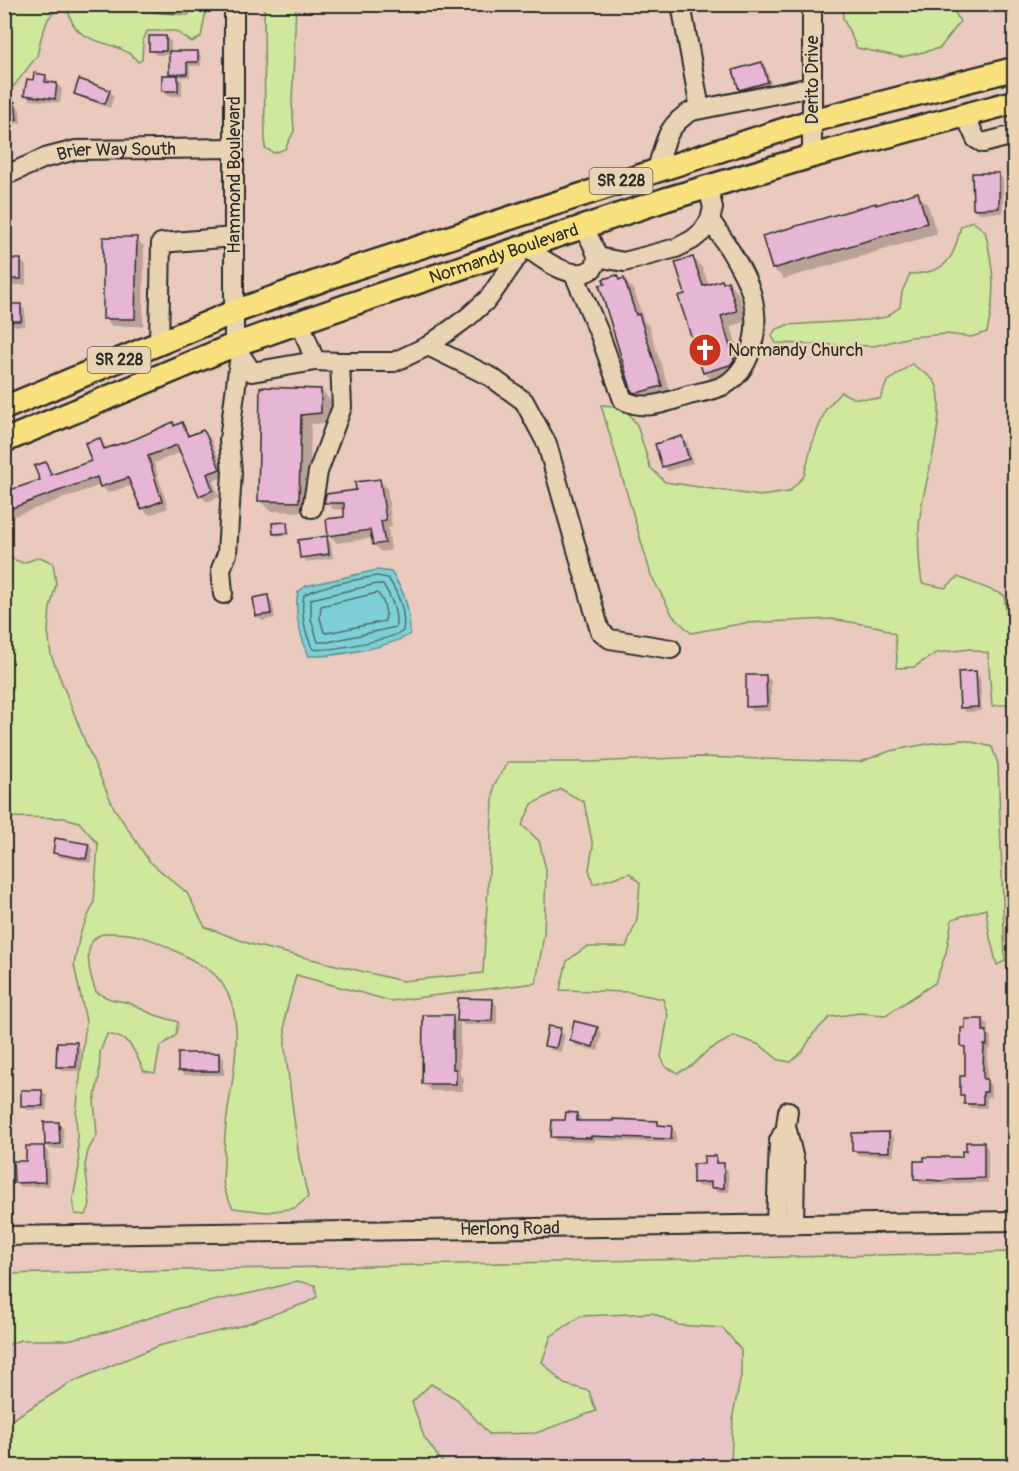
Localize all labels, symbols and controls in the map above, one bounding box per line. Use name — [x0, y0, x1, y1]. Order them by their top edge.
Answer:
street label: Derito Drive — [801, 35, 824, 125]
street label: Hammond Boulevard — [223, 96, 246, 254]
street label: Brier Way South — [54, 137, 176, 166]
road number: SR 228 — [590, 168, 652, 194]
street label: Normandy Boulevard — [426, 218, 581, 289]
church icon: Normandy Church — [687, 332, 723, 368]
place label: Normandy Church — [728, 339, 863, 362]
road number: SR 228 — [88, 347, 150, 373]
street label: Herlong Road — [460, 1216, 560, 1241]

